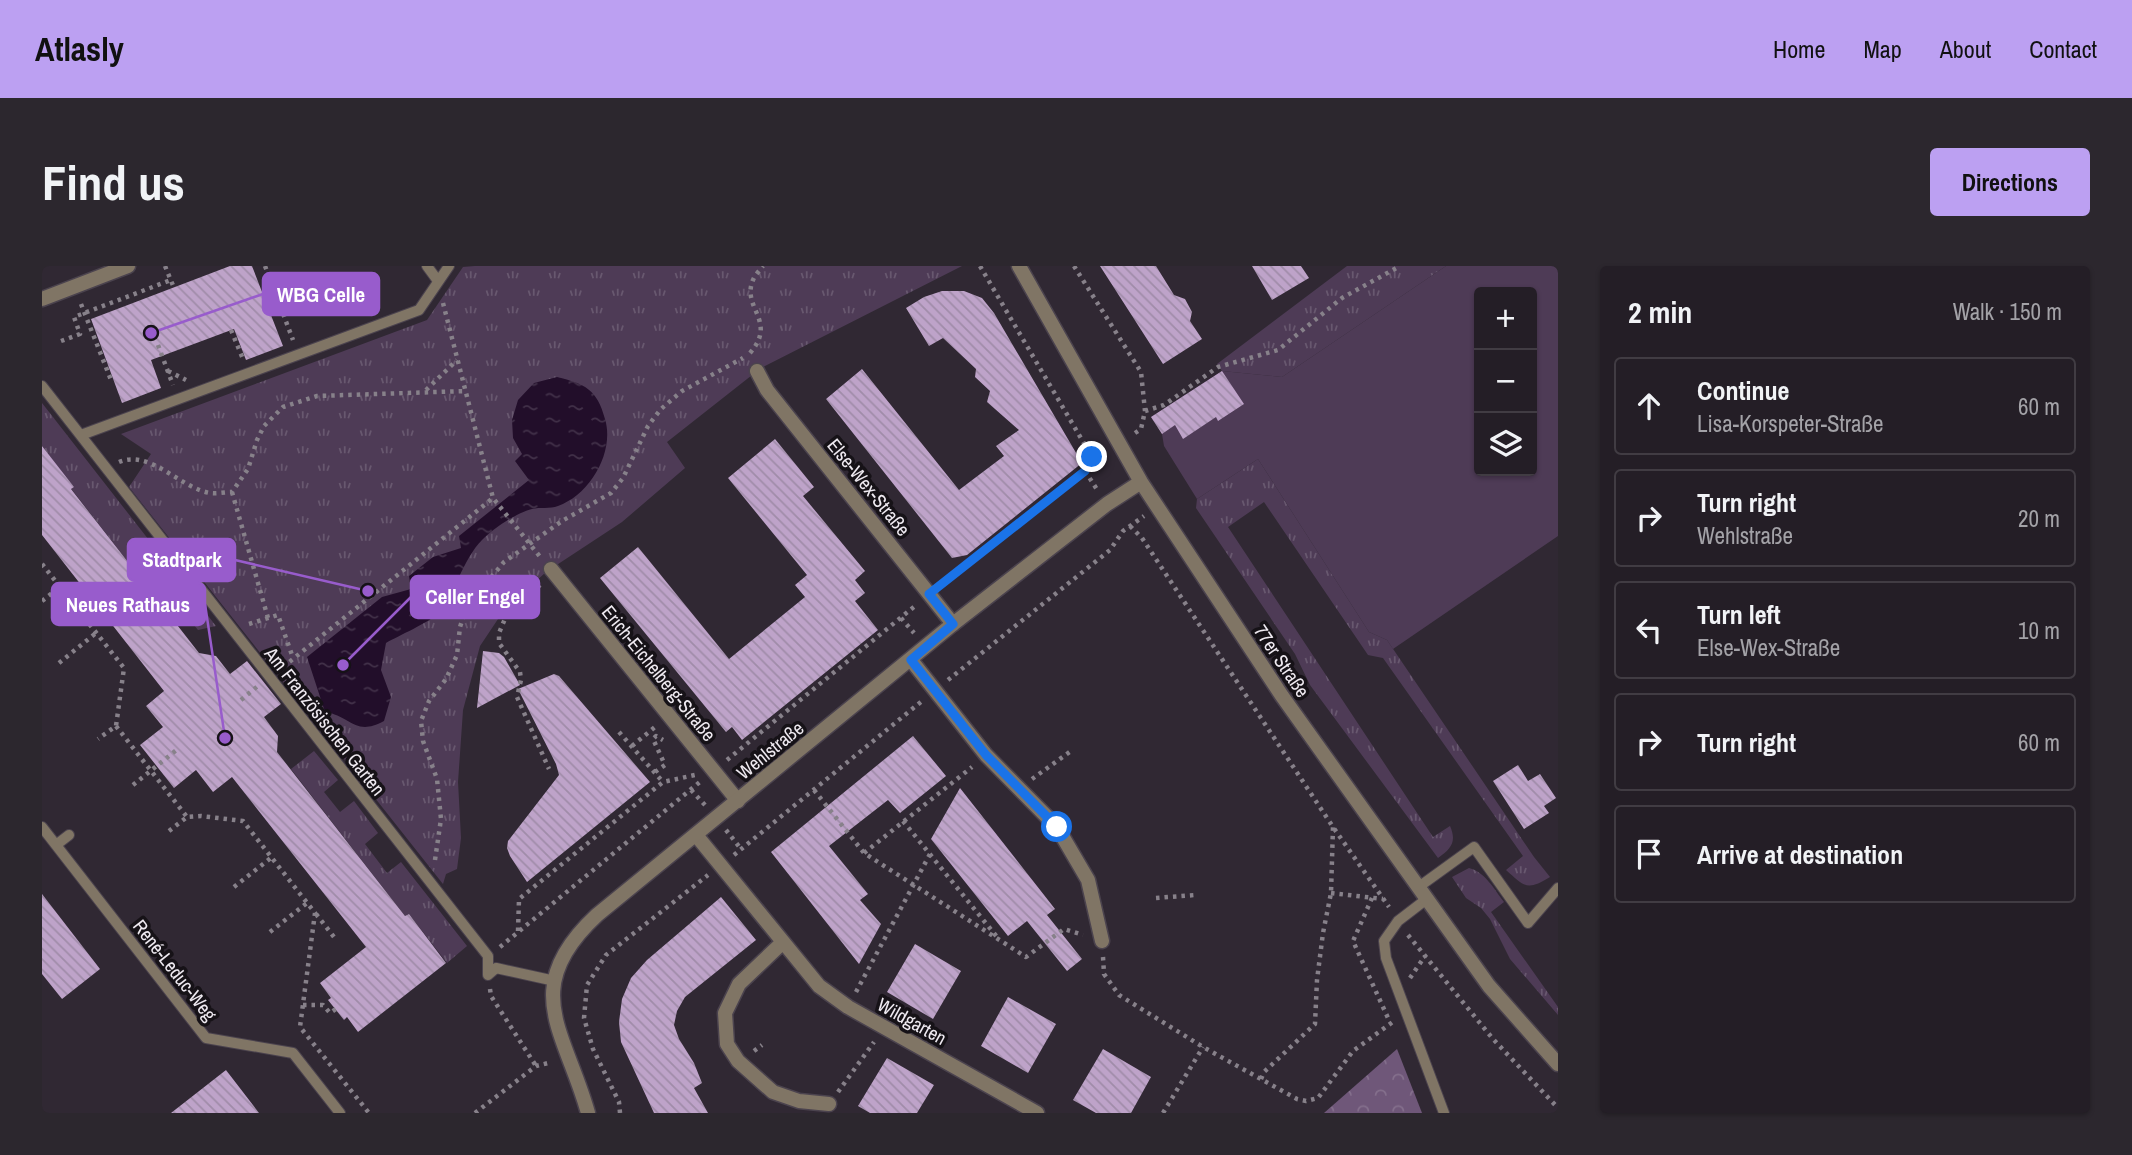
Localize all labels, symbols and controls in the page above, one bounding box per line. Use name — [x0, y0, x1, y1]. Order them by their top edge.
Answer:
text: Atlasly — [35, 27, 124, 71]
text: Home — [1773, 33, 1825, 65]
text: Map — [1863, 33, 1902, 65]
text: About — [1940, 33, 1991, 65]
text: Contact — [2029, 33, 2097, 65]
button: Directions — [1930, 148, 2090, 216]
text: Find us — [42, 149, 185, 215]
callout: WBG Celle — [263, 273, 379, 315]
text: WBG Celle — [277, 280, 365, 309]
map controls — [1474, 287, 1537, 476]
button: + — [1474, 287, 1537, 350]
text: 2 min — [1628, 292, 1692, 332]
text: Walk · 150 m — [1953, 296, 2062, 327]
button: − — [1474, 350, 1537, 413]
text: Continue — [1697, 373, 1789, 408]
icon: ahead — [1630, 387, 1668, 425]
text: 60 m — [2018, 391, 2060, 422]
text: Lisa-Korspeter-Straße — [1697, 408, 1884, 439]
button: layers — [1474, 413, 1537, 476]
street label: Else-Wex-Straße — [822, 433, 916, 541]
route end — [1076, 441, 1107, 472]
text: Turn right — [1697, 485, 1796, 520]
icon: right — [1630, 499, 1668, 537]
text: 20 m — [2018, 503, 2060, 534]
text: Wehlstraße — [1697, 520, 1793, 551]
callout: Stadtpark — [128, 539, 235, 581]
text: Stadtpark — [142, 545, 222, 574]
callout: Celler Engel — [411, 576, 539, 618]
text: Celler Engel — [425, 582, 525, 611]
callout: Neues Rathaus — [52, 583, 205, 625]
text: Neues Rathaus — [66, 590, 190, 619]
text: Turn left — [1697, 597, 1781, 632]
street label: Erich-Eichelberg-Straße — [596, 600, 722, 746]
icon: left — [1630, 611, 1668, 649]
text: 10 m — [2018, 615, 2060, 646]
street label: 77er Straße — [1248, 620, 1316, 702]
text: Else-Wex-Straße — [1697, 632, 1840, 663]
street label: Am Französischen Garten — [258, 641, 391, 801]
street label: Wehlstraße — [731, 715, 809, 785]
icon: right — [1630, 723, 1668, 761]
text: Turn right — [1697, 725, 1796, 760]
text: 60 m — [2018, 727, 2060, 758]
route start — [1041, 811, 1072, 842]
icon: arrive — [1630, 835, 1668, 873]
text: Arrive at destination — [1697, 837, 1903, 872]
street label: René-Leduc-Weg — [127, 914, 223, 1026]
street label: Wildgarten — [873, 991, 951, 1051]

